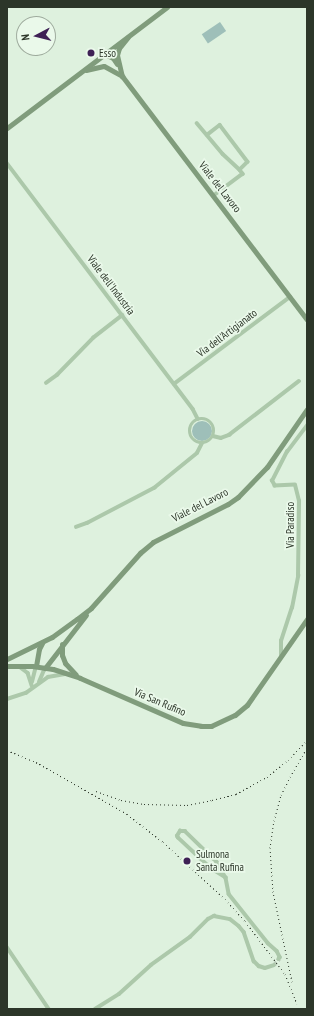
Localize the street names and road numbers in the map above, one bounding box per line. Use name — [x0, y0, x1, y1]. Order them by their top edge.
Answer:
street label: Viale del Lavoro — [196, 159, 244, 215]
street label: Viale dell'Industria — [84, 253, 138, 317]
street label: Via dell'Artigianato — [194, 306, 260, 360]
street label: Viale del Lavoro — [170, 485, 230, 525]
street label: Via Paradiso — [283, 502, 297, 548]
street label: Via San Rufino — [132, 685, 188, 719]

